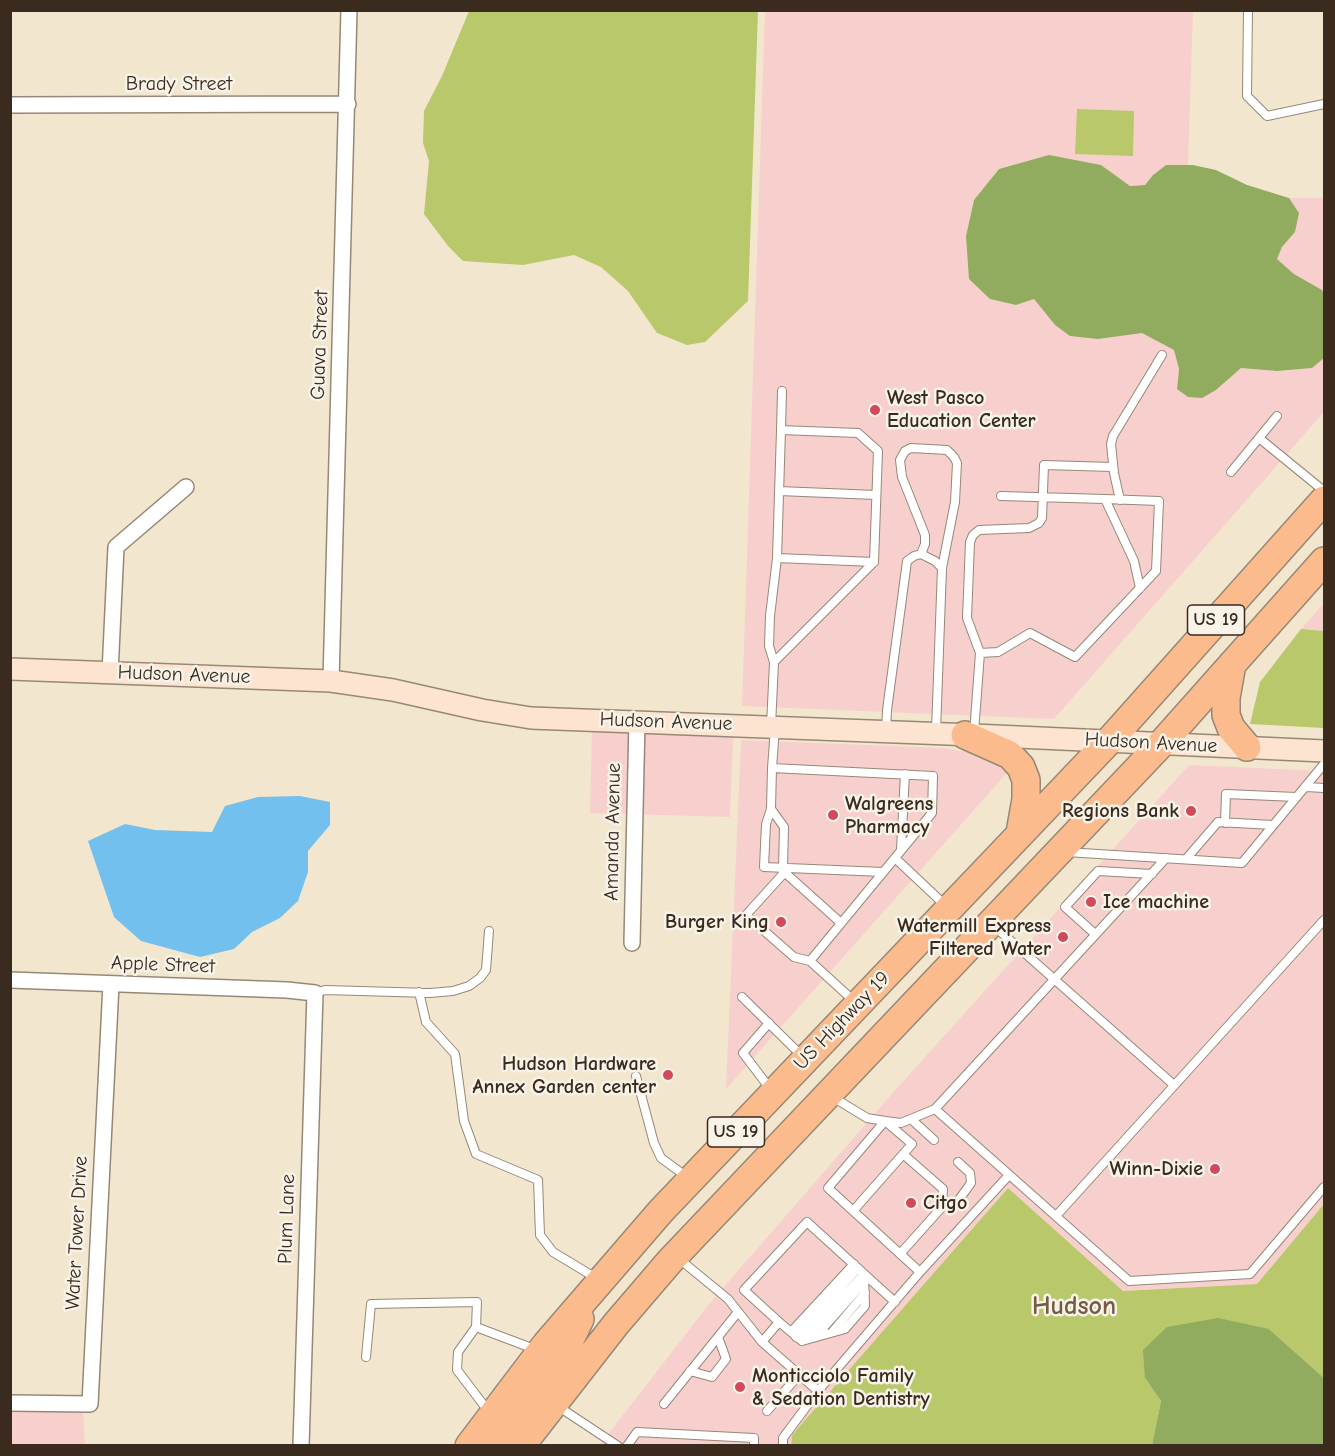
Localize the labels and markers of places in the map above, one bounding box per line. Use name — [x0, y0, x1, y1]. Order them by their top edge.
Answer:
place label: West Pasco Education Center — [887, 386, 1036, 433]
marker: West Pasco Education Center — [868, 403, 882, 417]
place label: Walgreens Pharmacy — [845, 792, 933, 839]
place label: Regions Bank — [1062, 799, 1179, 823]
marker: Regions Bank — [1184, 804, 1198, 818]
marker: Walgreens Pharmacy — [826, 808, 840, 822]
place label: Ice machine — [1103, 890, 1209, 914]
marker: Ice machine — [1084, 895, 1098, 909]
place label: Burger King — [665, 910, 769, 934]
place label: Watermill Express Filtered Water — [897, 914, 1051, 961]
marker: Burger King — [774, 915, 788, 929]
marker: Watermill Express Filtered Water — [1056, 930, 1070, 944]
place label: Hudson Hardware Annex Garden center — [472, 1052, 656, 1099]
marker: Hudson Hardware Annex Garden center — [661, 1068, 675, 1082]
place label: Winn-Dixie — [1110, 1157, 1203, 1181]
marker: Winn-Dixie — [1208, 1162, 1222, 1176]
place label: Citgo — [923, 1191, 967, 1215]
marker: Citgo — [904, 1196, 918, 1210]
place label: Monticciolo Family & Sedation Dentistry — [752, 1364, 930, 1411]
marker: Monticciolo Family & Sedation Dentistry — [733, 1380, 747, 1394]

